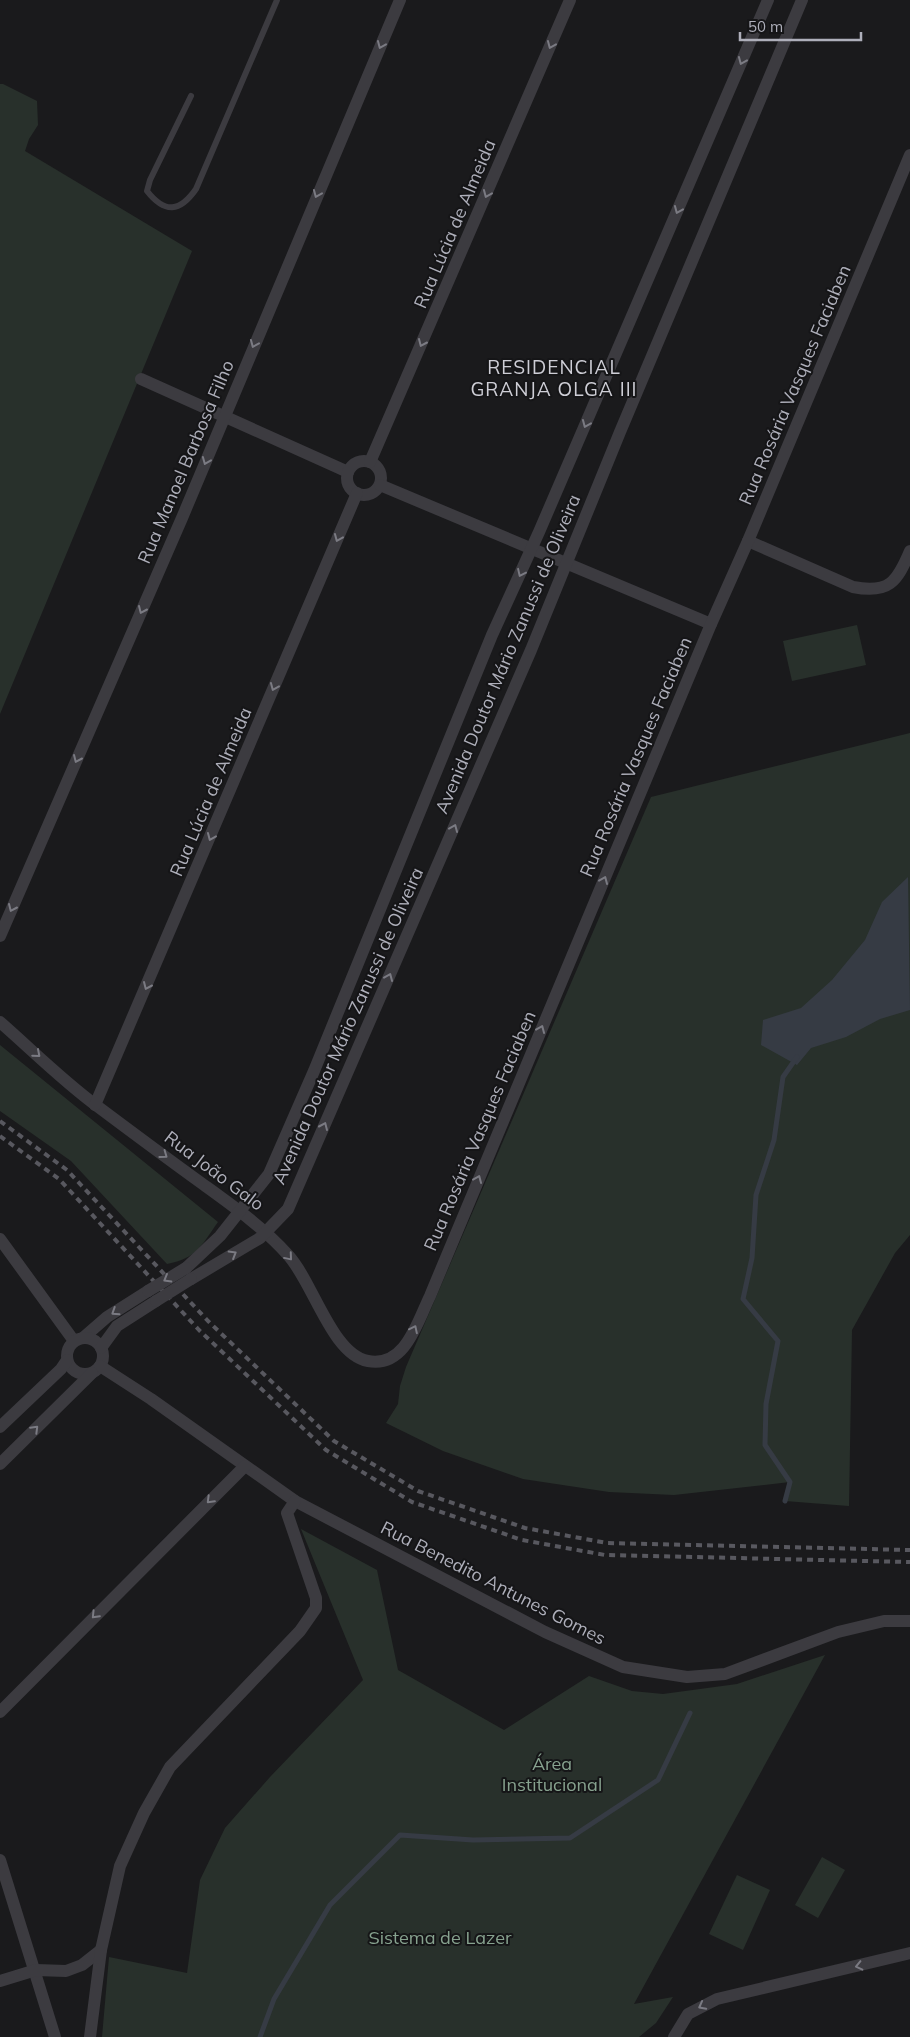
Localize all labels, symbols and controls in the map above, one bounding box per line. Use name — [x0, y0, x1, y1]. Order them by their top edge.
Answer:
scale bar — [740, 10, 861, 42]
text: 50 m — [748, 17, 783, 36]
one-way arrow — [377, 40, 388, 49]
one-way arrow — [546, 40, 557, 49]
one-way arrow — [738, 56, 749, 65]
street label: Rua Lúcia de Almeida — [409, 136, 501, 312]
one-way arrow — [313, 189, 324, 198]
one-way arrow — [482, 189, 493, 198]
one-way arrow — [674, 205, 685, 214]
street label: Rua Rosária Vasques Faciaben — [733, 261, 856, 508]
one-way arrow — [418, 338, 429, 347]
one-way arrow — [250, 339, 261, 348]
district label: RESIDENCIAL GRANJA OLGA III — [470, 355, 638, 401]
street label: Rua Manoel Barbosa Filho — [132, 357, 239, 567]
one-way arrow — [581, 419, 592, 428]
one-way arrow — [201, 456, 212, 465]
street label: Avenida Doutor Mário Zanussi de Oliveira — [430, 491, 585, 817]
one-way arrow — [333, 533, 344, 542]
one-way arrow — [516, 568, 527, 577]
one-way arrow — [137, 605, 148, 614]
street label: Rua Rosária Vasques Faciaben — [574, 633, 697, 880]
one-way arrow — [270, 682, 281, 691]
street label: Rua Lúcia de Almeida — [165, 704, 257, 880]
one-way arrow — [72, 754, 83, 763]
one-way arrow — [447, 824, 458, 833]
one-way arrow — [207, 832, 217, 841]
street label: Avenida Doutor Mário Zanussi de Oliveira — [267, 864, 428, 1188]
one-way arrow — [598, 876, 608, 884]
one-way arrow — [7, 903, 18, 912]
one-way arrow — [383, 973, 394, 982]
one-way arrow — [143, 981, 153, 990]
street label: Rua Rosária Vasques Faciaben — [418, 1007, 541, 1254]
one-way arrow — [535, 1026, 545, 1034]
one-way arrow — [31, 1048, 40, 1057]
one-way arrow — [318, 1122, 329, 1131]
street label: Rua João Galo — [160, 1126, 269, 1216]
one-way arrow — [158, 1149, 168, 1158]
one-way arrow — [472, 1175, 483, 1184]
one-way arrow — [228, 1251, 237, 1261]
one-way arrow — [284, 1252, 293, 1261]
one-way arrow — [164, 1273, 173, 1283]
one-way arrow — [111, 1306, 120, 1315]
one-way arrow — [408, 1325, 418, 1334]
one-way arrow — [29, 1426, 38, 1435]
one-way arrow — [207, 1494, 216, 1503]
street label: Rua Benedito Antunes Gomes — [377, 1516, 610, 1649]
one-way arrow — [92, 1609, 101, 1618]
park label: Área Institucional — [502, 1752, 602, 1796]
park label: Sistema de Lazer — [368, 1926, 512, 1949]
one-way arrow — [854, 1960, 863, 1970]
one-way arrow — [698, 2000, 707, 2010]

